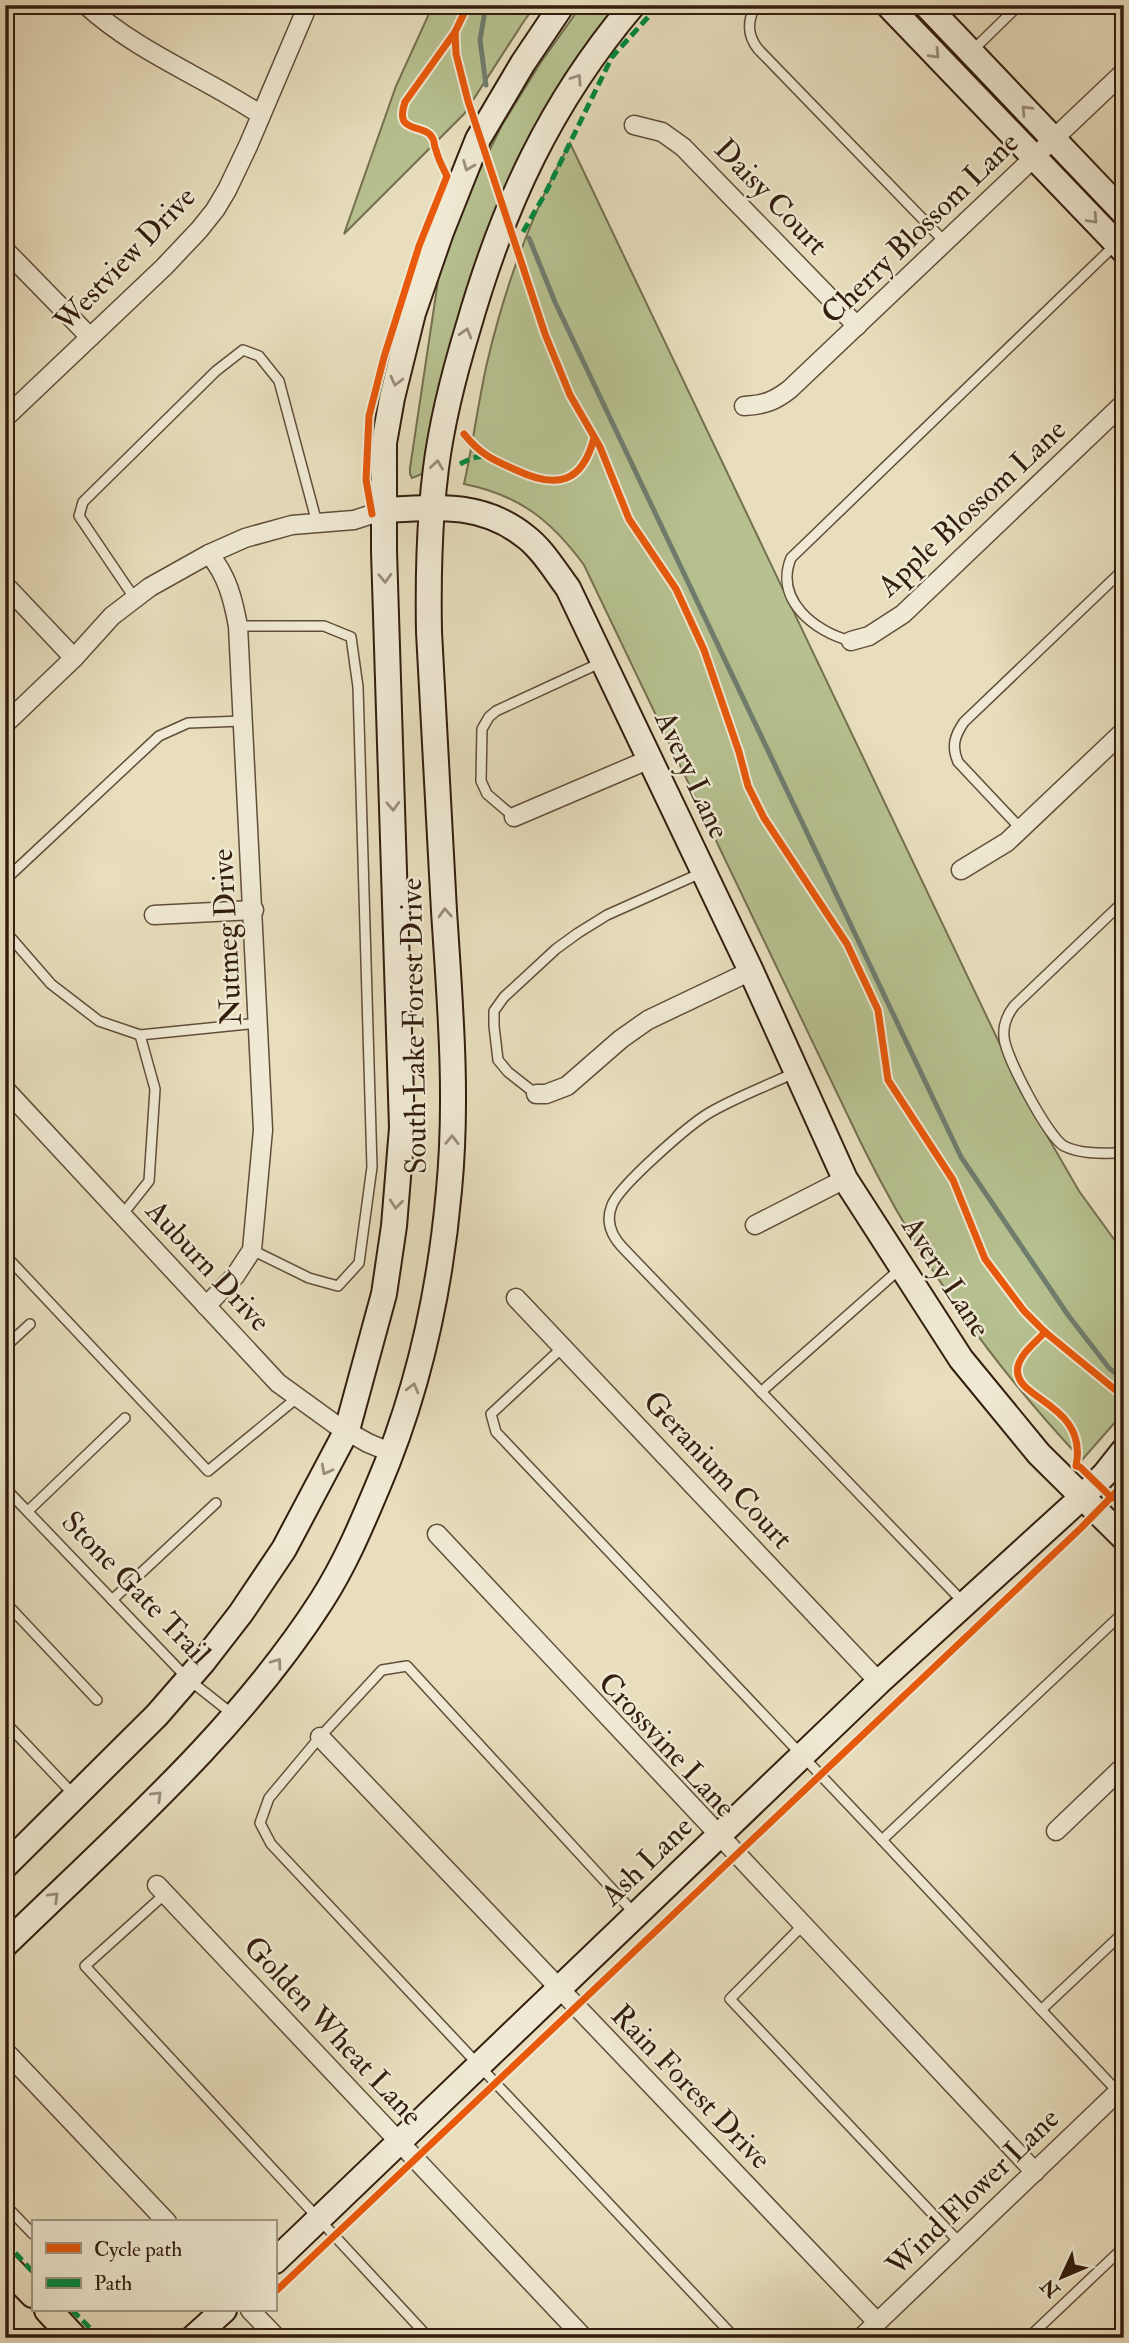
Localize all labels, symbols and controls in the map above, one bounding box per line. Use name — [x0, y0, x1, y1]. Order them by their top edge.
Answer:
one-way arrow — [927, 46, 940, 59]
one-way arrow — [569, 74, 581, 87]
one-way arrow — [1022, 105, 1035, 118]
street label: Cherry Blossom Lane — [814, 124, 1026, 332]
street label: Daisy Court — [706, 131, 836, 263]
one-way arrow — [462, 159, 476, 171]
street label: Westview Drive — [46, 179, 203, 340]
one-way arrow — [1084, 210, 1097, 223]
one-way arrow — [458, 327, 473, 339]
one-way arrow — [390, 375, 404, 387]
street label: Apple Blossom Lane — [870, 411, 1074, 605]
one-way arrow — [429, 459, 444, 471]
one-way arrow — [378, 573, 393, 584]
street label: Avery Lane — [646, 705, 738, 845]
one-way arrow — [385, 801, 401, 812]
street label: Nutmeg Drive — [204, 848, 250, 1026]
street label: South Lake Forest Drive — [393, 878, 435, 1174]
one-way arrow — [437, 907, 452, 918]
one-way arrow — [444, 1134, 459, 1145]
street label: Auburn Drive — [137, 1192, 278, 1339]
one-way arrow — [389, 1199, 404, 1210]
street label: Avery Lane — [893, 1209, 999, 1344]
one-way arrow — [405, 1383, 419, 1395]
street label: Geranium Court — [635, 1383, 801, 1557]
one-way arrow — [321, 1463, 334, 1475]
street label: Stone Gate Trail — [53, 1503, 219, 1673]
one-way arrow — [269, 1658, 282, 1671]
street label: Crossvine Lane — [590, 1665, 744, 1825]
one-way arrow — [148, 1792, 161, 1805]
street label: Ash Lane — [593, 1808, 701, 1914]
one-way arrow — [46, 1893, 59, 1906]
street label: Golden Wheat Lane — [236, 1929, 430, 2133]
street label: Rain Forest Drive — [603, 1997, 779, 2177]
street label: Wind Flower Lane — [878, 2100, 1067, 2285]
legend — [32, 2220, 276, 2312]
text: Cycle path — [94, 2236, 182, 2263]
north arrow — [1028, 2242, 1098, 2312]
text: Path — [94, 2270, 132, 2297]
text: N — [1035, 2273, 1066, 2303]

